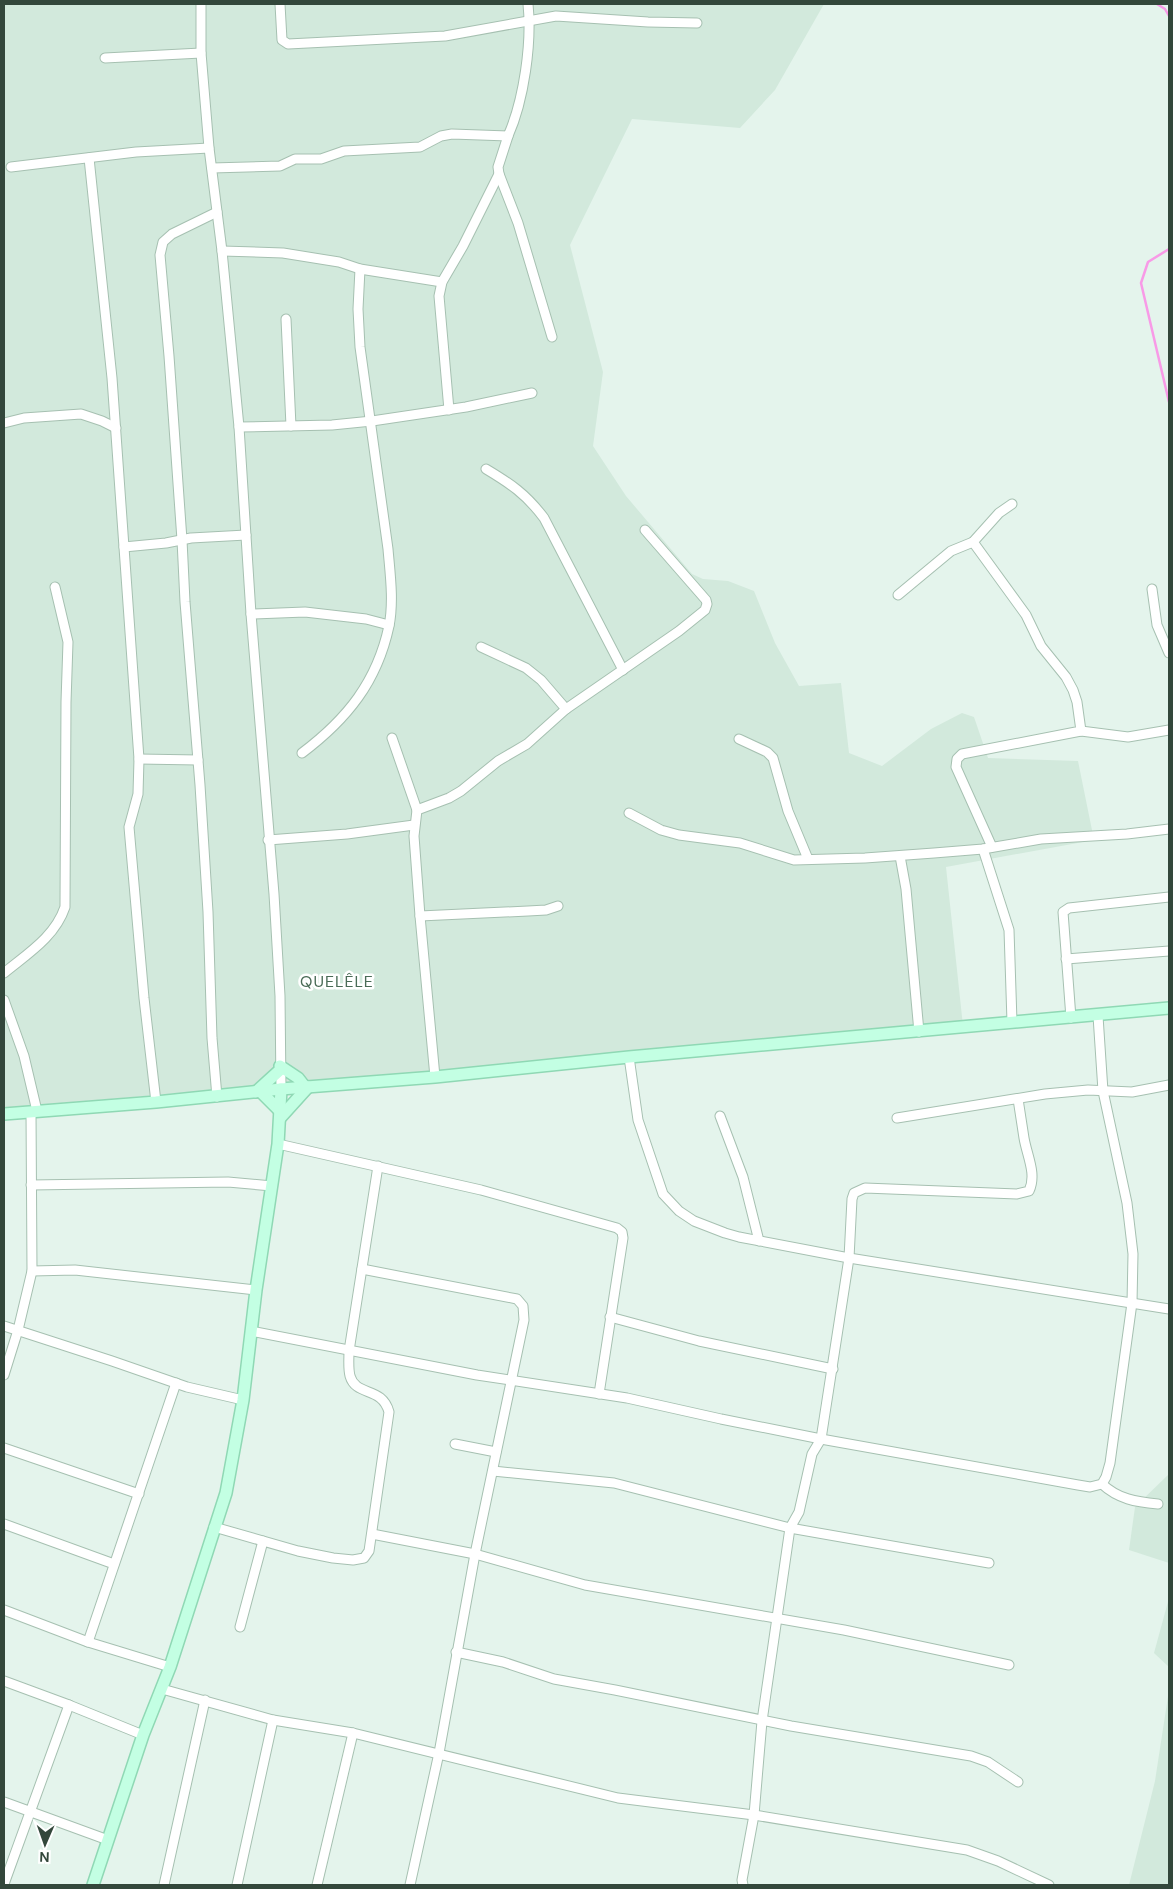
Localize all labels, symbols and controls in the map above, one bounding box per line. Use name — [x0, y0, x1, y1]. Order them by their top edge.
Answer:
district label: QUELÊLE — [300, 971, 374, 992]
north arrow — [20, 1819, 70, 1869]
text: N — [39, 1848, 50, 1866]

